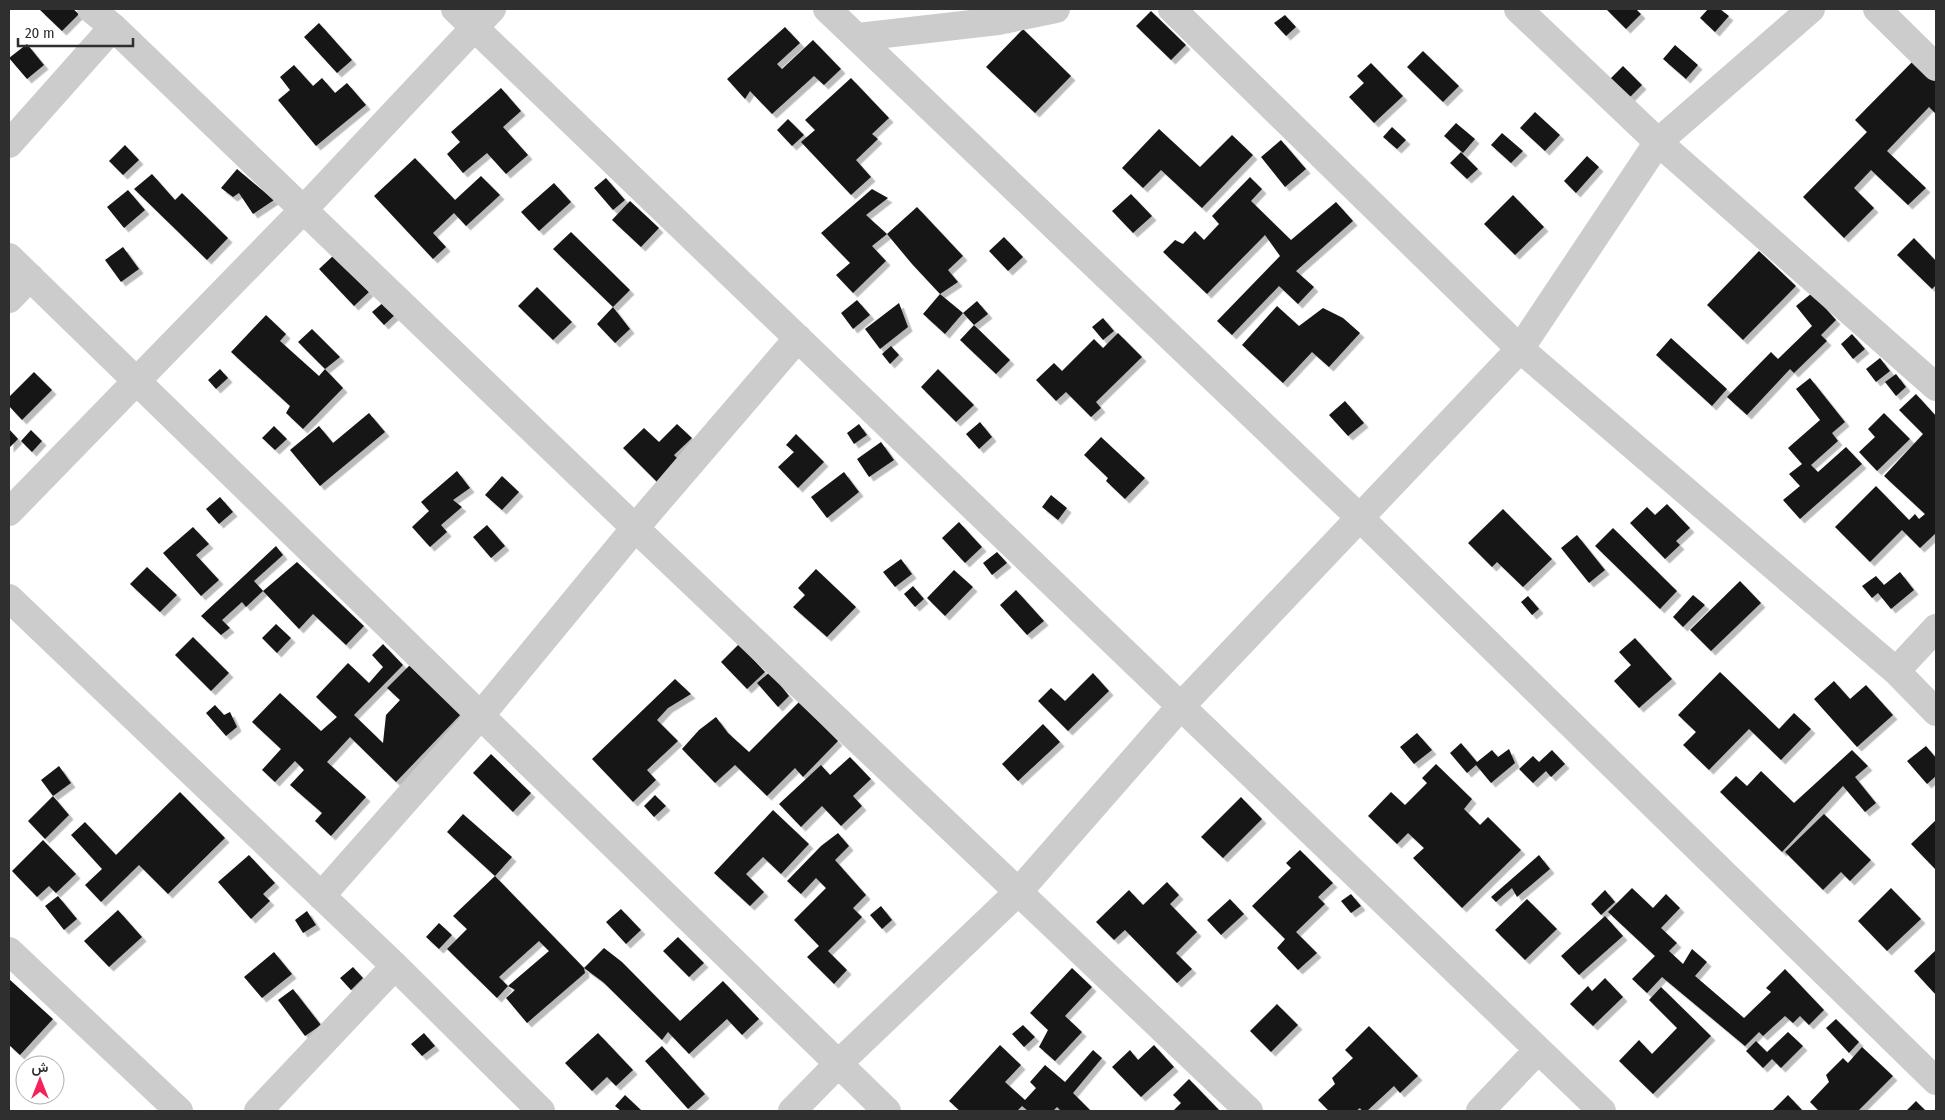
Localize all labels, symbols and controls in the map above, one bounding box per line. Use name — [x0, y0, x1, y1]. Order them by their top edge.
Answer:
scale bar — [18, 15, 132, 47]
text: 20 m — [25, 24, 55, 42]
north arrow — [15, 1055, 65, 1105]
text: ش — [32, 1059, 49, 1076]

